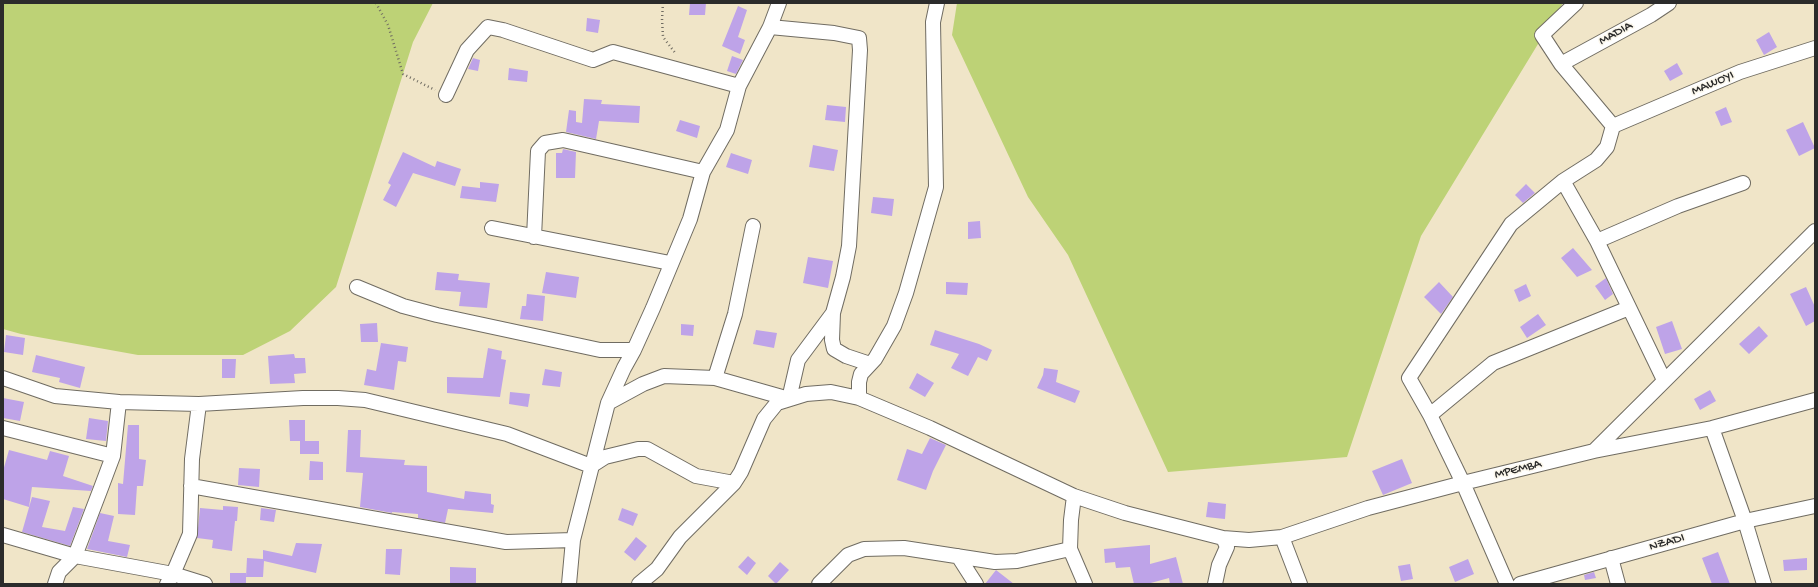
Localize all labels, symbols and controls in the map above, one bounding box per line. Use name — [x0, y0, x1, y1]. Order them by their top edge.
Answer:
street label: MADIA — [1596, 18, 1636, 50]
street label: MAWOYI — [1689, 68, 1737, 100]
street label: MPEMBA — [1493, 457, 1543, 483]
street label: NZADI — [1647, 531, 1687, 555]

